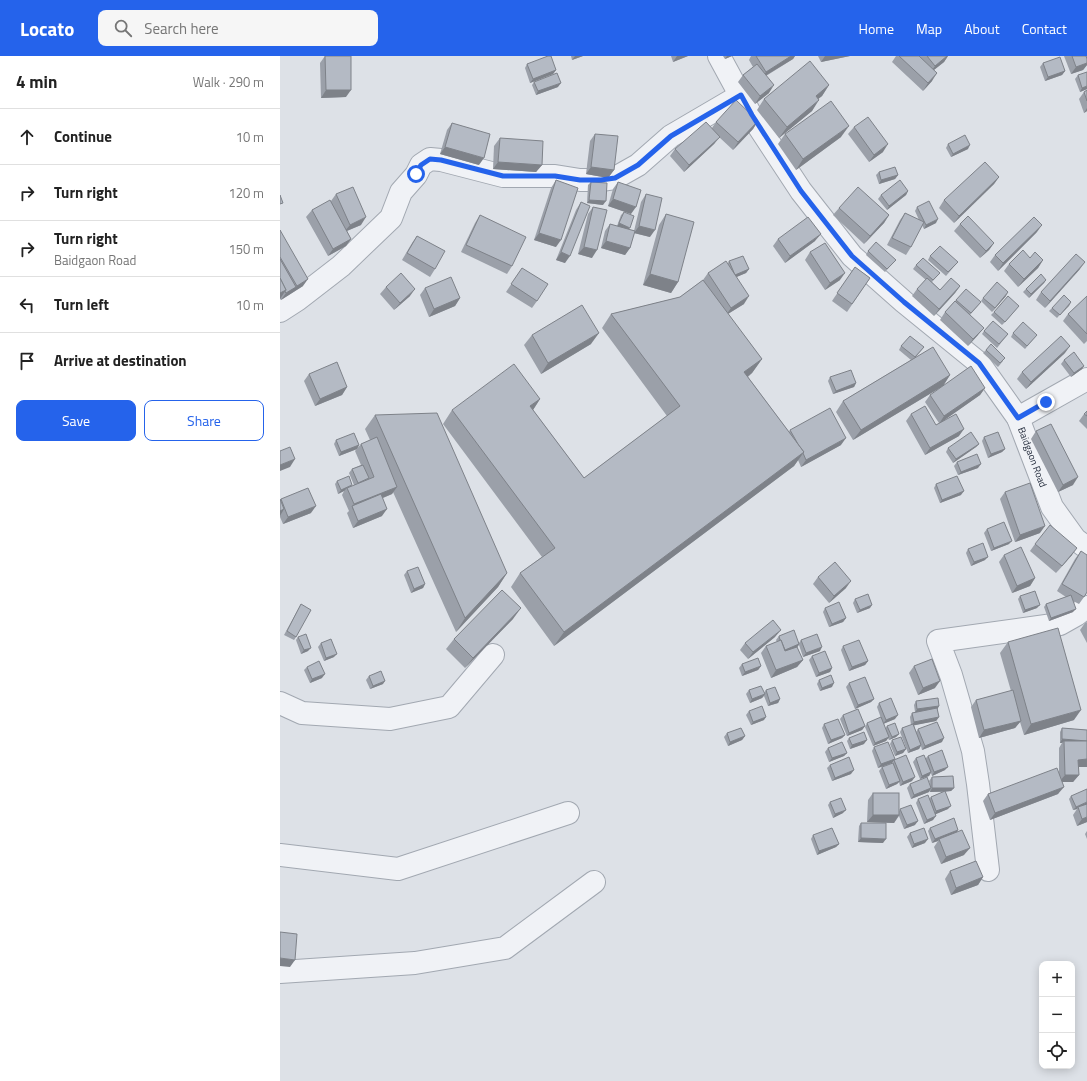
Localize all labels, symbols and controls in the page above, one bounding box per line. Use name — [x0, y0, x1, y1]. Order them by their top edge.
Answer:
search box — [98, 10, 378, 46]
text: Locato — [20, 14, 74, 43]
icon: search — [112, 17, 134, 39]
text: Search here — [144, 17, 219, 40]
text: Home — [859, 18, 894, 39]
text: Map — [916, 18, 942, 39]
text: About — [964, 18, 1000, 39]
text: Contact — [1022, 18, 1067, 39]
text: 4 min — [16, 69, 57, 95]
text: Walk · 290 m — [193, 72, 264, 92]
text: Continue — [54, 125, 112, 148]
icon: ahead — [16, 126, 38, 148]
text: 10 m — [236, 127, 264, 147]
route start — [407, 165, 425, 183]
text: Turn right — [54, 181, 118, 204]
icon: right — [16, 182, 38, 204]
text: 120 m — [228, 183, 264, 203]
text: Turn right — [54, 227, 118, 250]
icon: right — [16, 238, 38, 260]
text: 150 m — [228, 239, 264, 259]
text: Baidgaon Road — [54, 250, 136, 270]
text: Turn left — [54, 293, 109, 316]
icon: left — [16, 294, 38, 316]
text: 10 m — [236, 295, 264, 315]
text: Arrive at destination — [54, 349, 187, 372]
icon: arrive — [16, 350, 38, 372]
route end — [1037, 393, 1055, 411]
button: Save — [16, 400, 136, 441]
button: Share — [144, 400, 264, 441]
street label: Baidgaon Road — [1014, 425, 1051, 489]
map controls — [1039, 961, 1075, 1069]
button: + — [1039, 961, 1075, 997]
button: − — [1039, 997, 1075, 1033]
button: locate — [1039, 1033, 1075, 1069]

